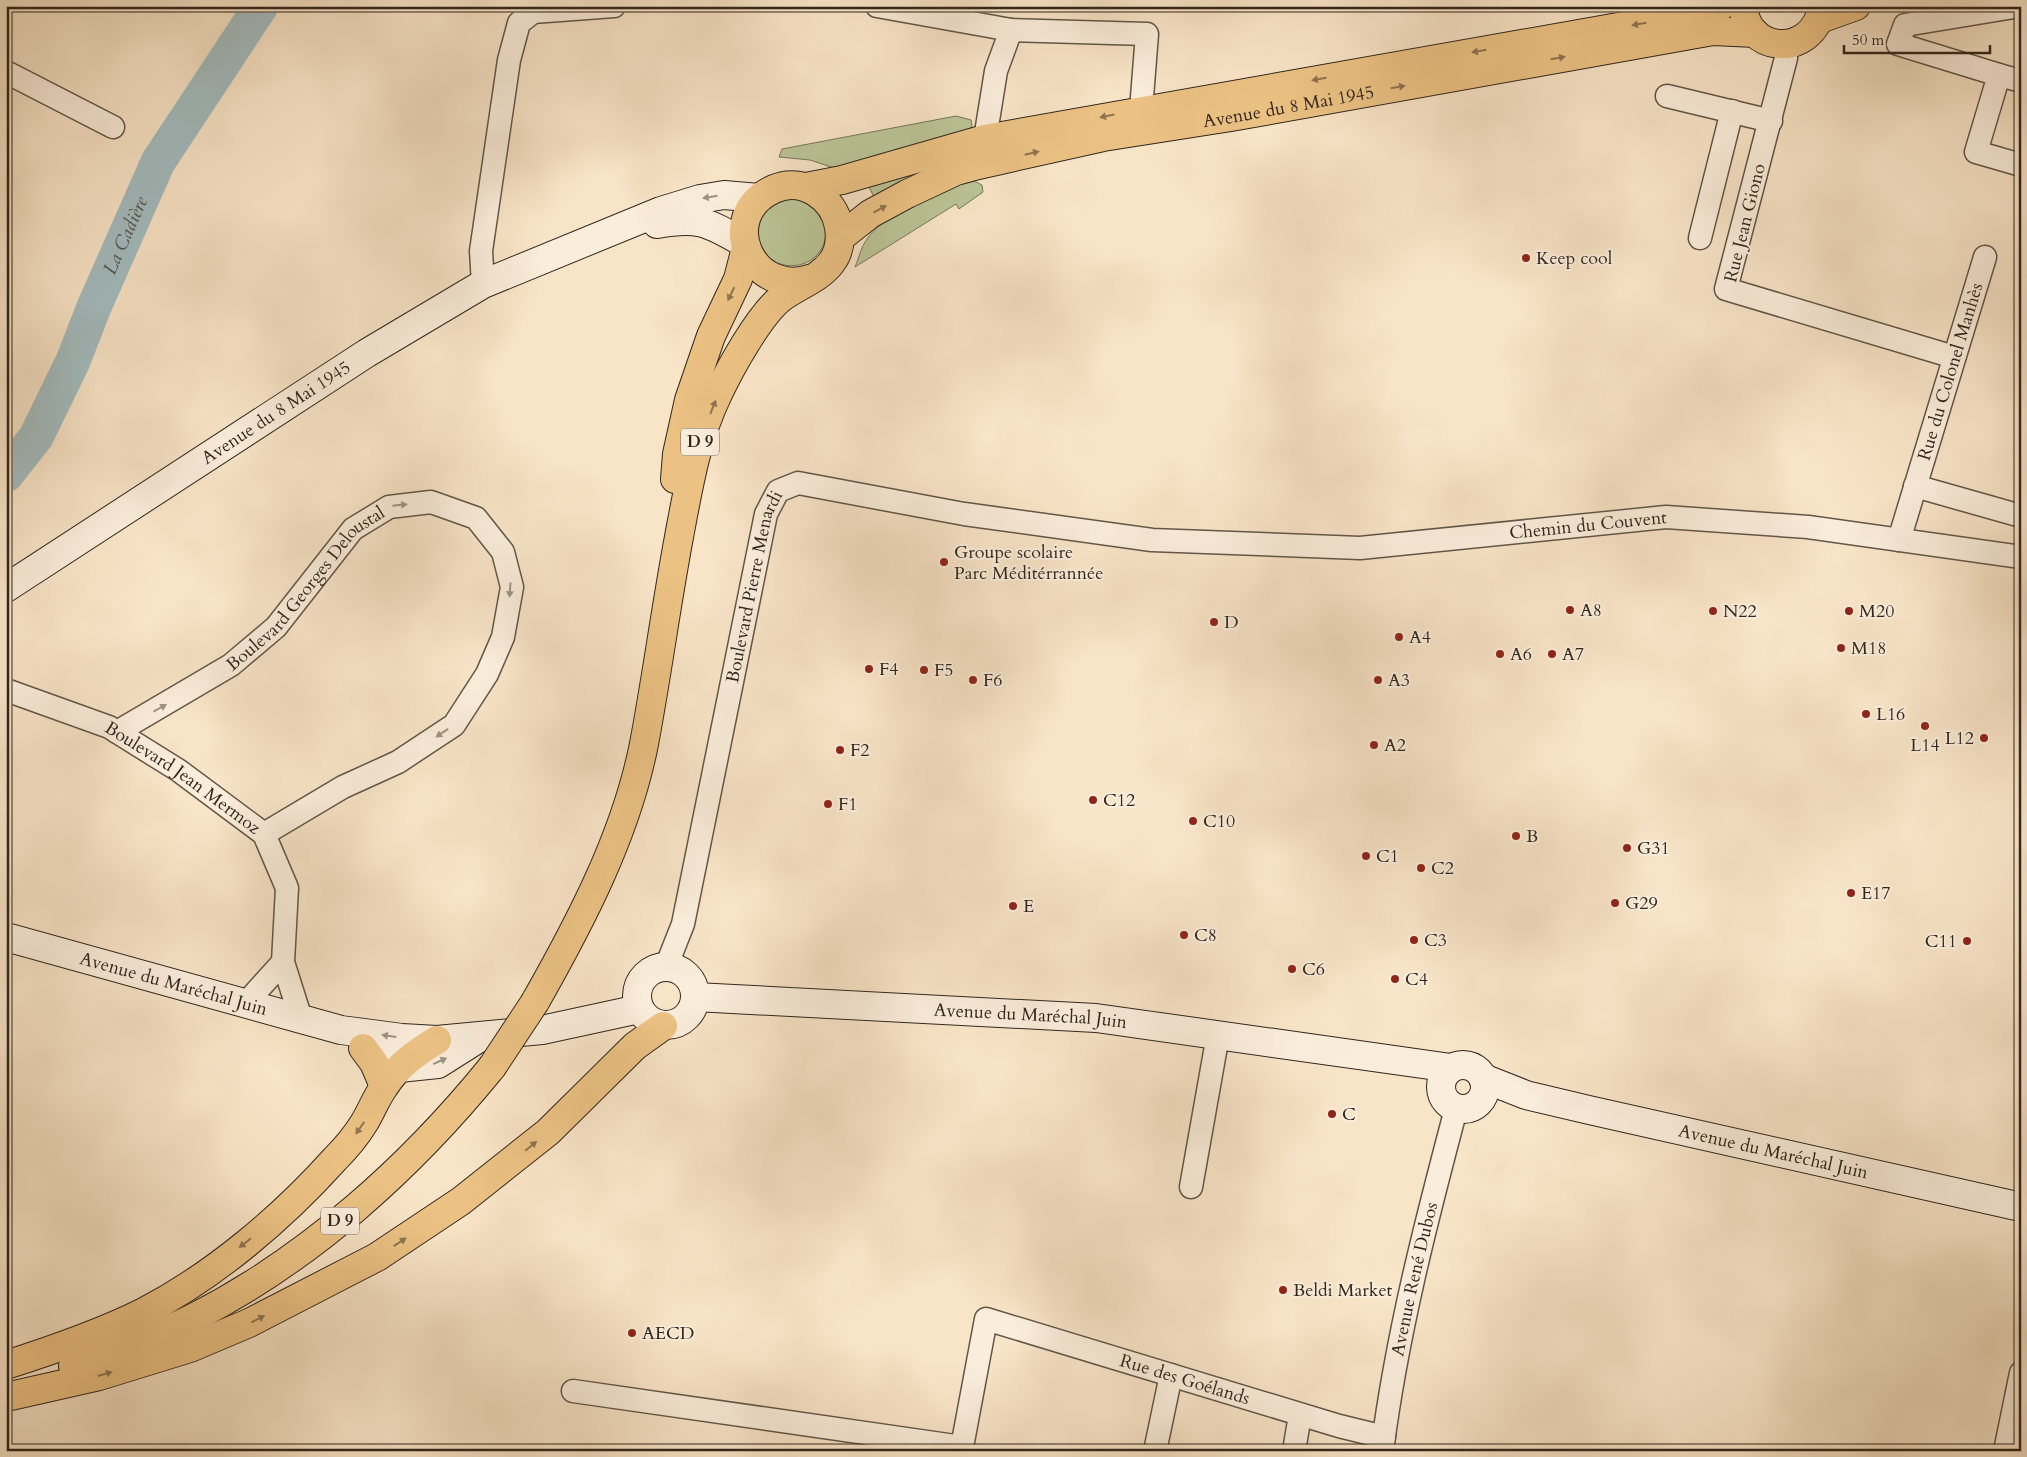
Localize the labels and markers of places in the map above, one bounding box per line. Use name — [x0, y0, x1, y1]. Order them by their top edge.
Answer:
place label: Keep cool — [1536, 246, 1613, 271]
marker: Keep cool — [1520, 252, 1532, 264]
place label: Groupe scolaire Parc Méditérrannée — [954, 540, 1103, 586]
marker: Groupe scolaire Parc Méditérrannée — [938, 556, 950, 568]
place label: A8 — [1580, 598, 1602, 623]
place label: N22 — [1723, 599, 1757, 624]
place label: M20 — [1859, 599, 1894, 624]
marker: A8 — [1564, 604, 1576, 616]
marker: N22 — [1707, 605, 1719, 617]
marker: M20 — [1843, 605, 1855, 617]
place label: D — [1224, 610, 1239, 635]
marker: D — [1208, 616, 1220, 628]
place label: A4 — [1409, 625, 1431, 650]
marker: A4 — [1393, 631, 1405, 643]
place label: M18 — [1851, 636, 1886, 661]
place label: A6 — [1510, 642, 1532, 667]
place label: A7 — [1562, 642, 1584, 667]
marker: M18 — [1835, 642, 1847, 654]
marker: A6 — [1494, 648, 1506, 660]
marker: A7 — [1546, 648, 1558, 660]
place label: F4 — [879, 657, 898, 682]
place label: F5 — [934, 658, 953, 683]
marker: F4 — [863, 663, 875, 675]
marker: F5 — [918, 664, 930, 676]
place label: F6 — [983, 668, 1002, 693]
place label: A3 — [1388, 668, 1410, 693]
marker: F6 — [967, 674, 979, 686]
marker: A3 — [1372, 674, 1384, 686]
place label: L16 — [1876, 702, 1905, 727]
marker: L16 — [1860, 708, 1872, 720]
marker: L14 — [1919, 720, 1931, 732]
place label: L12 — [1945, 726, 1974, 751]
marker: L12 — [1978, 732, 1990, 744]
place label: A2 — [1384, 733, 1406, 758]
place label: L14 — [1910, 733, 1940, 758]
place label: F2 — [850, 738, 869, 763]
marker: A2 — [1368, 739, 1380, 751]
marker: F2 — [834, 744, 846, 756]
place label: C12 — [1103, 788, 1135, 813]
place label: F1 — [838, 792, 857, 817]
marker: C12 — [1087, 794, 1099, 806]
marker: F1 — [822, 798, 834, 810]
place label: C10 — [1203, 809, 1235, 834]
marker: C10 — [1187, 815, 1199, 827]
place label: B — [1526, 824, 1538, 849]
marker: B — [1510, 830, 1522, 842]
place label: G31 — [1637, 836, 1670, 861]
marker: G31 — [1621, 842, 1633, 854]
place label: C1 — [1376, 844, 1399, 869]
marker: C1 — [1360, 850, 1372, 862]
place label: C2 — [1431, 856, 1454, 881]
marker: C2 — [1415, 862, 1427, 874]
place label: E17 — [1861, 881, 1891, 906]
marker: E17 — [1845, 887, 1857, 899]
place label: G29 — [1625, 891, 1658, 916]
place label: E — [1023, 894, 1034, 919]
marker: G29 — [1609, 897, 1621, 909]
marker: E — [1007, 900, 1019, 912]
place label: C8 — [1194, 923, 1217, 948]
place label: C3 — [1424, 928, 1447, 953]
marker: C8 — [1178, 929, 1190, 941]
place label: C11 — [1925, 929, 1957, 954]
marker: C3 — [1408, 934, 1420, 946]
marker: C11 — [1961, 935, 1973, 947]
place label: C6 — [1302, 957, 1325, 982]
marker: C6 — [1286, 963, 1298, 975]
place label: C4 — [1405, 967, 1428, 992]
marker: C4 — [1389, 973, 1401, 985]
place label: C — [1342, 1102, 1356, 1127]
marker: C — [1326, 1108, 1338, 1120]
place label: Beldi Market — [1293, 1278, 1393, 1303]
marker: Beldi Market — [1277, 1284, 1289, 1296]
place label: AECD — [642, 1321, 694, 1346]
marker: AECD — [626, 1327, 638, 1339]

